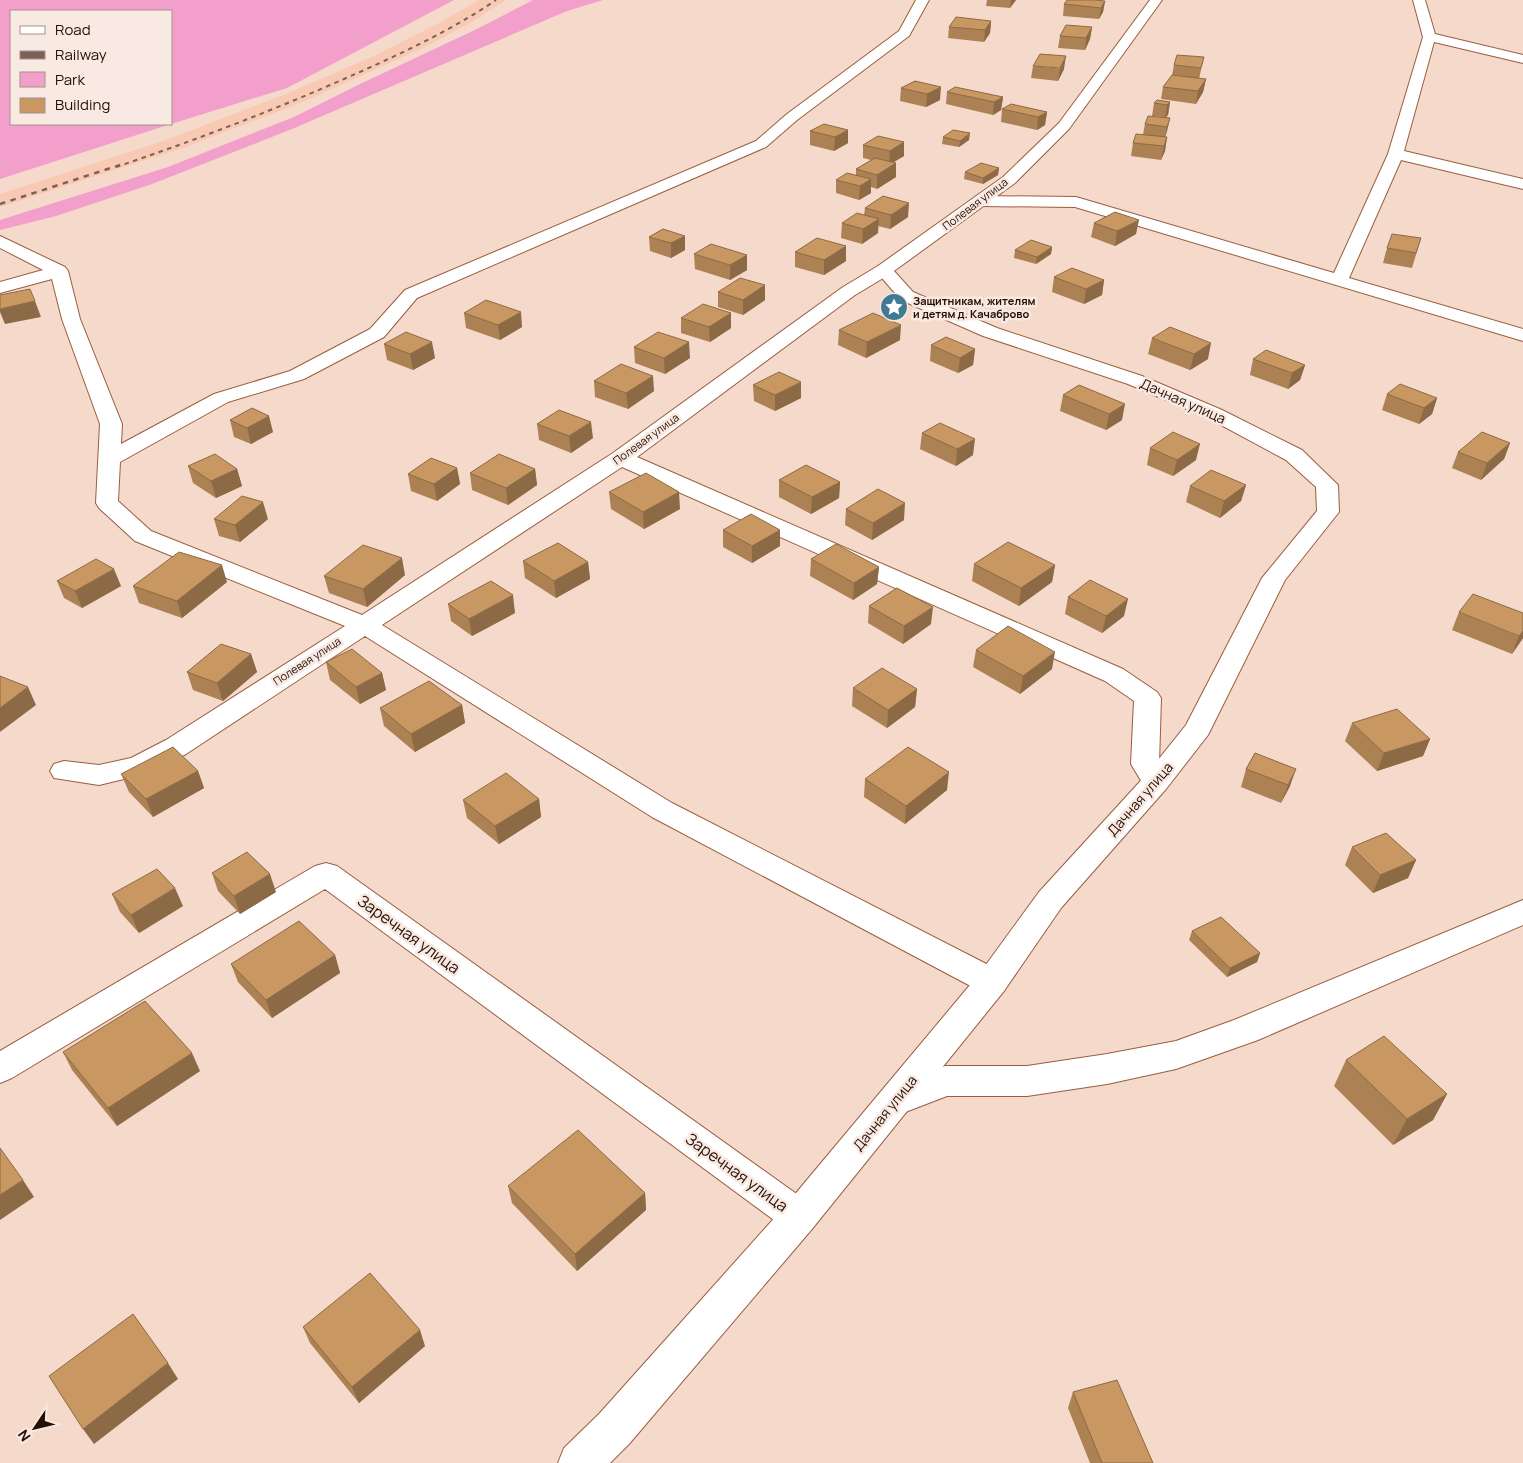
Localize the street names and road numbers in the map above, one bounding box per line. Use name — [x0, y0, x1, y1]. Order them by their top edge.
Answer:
street label: Полевая улица — [939, 174, 1010, 233]
street label: Дачная улица — [1137, 373, 1229, 428]
street label: Полевая улица — [610, 410, 682, 468]
street label: Полевая улица — [270, 633, 344, 688]
street label: Дачная улица — [1102, 758, 1177, 840]
street label: Заречная улица — [353, 889, 465, 979]
street label: Дачная улица — [848, 1071, 921, 1154]
street label: Заречная улица — [681, 1127, 793, 1217]

